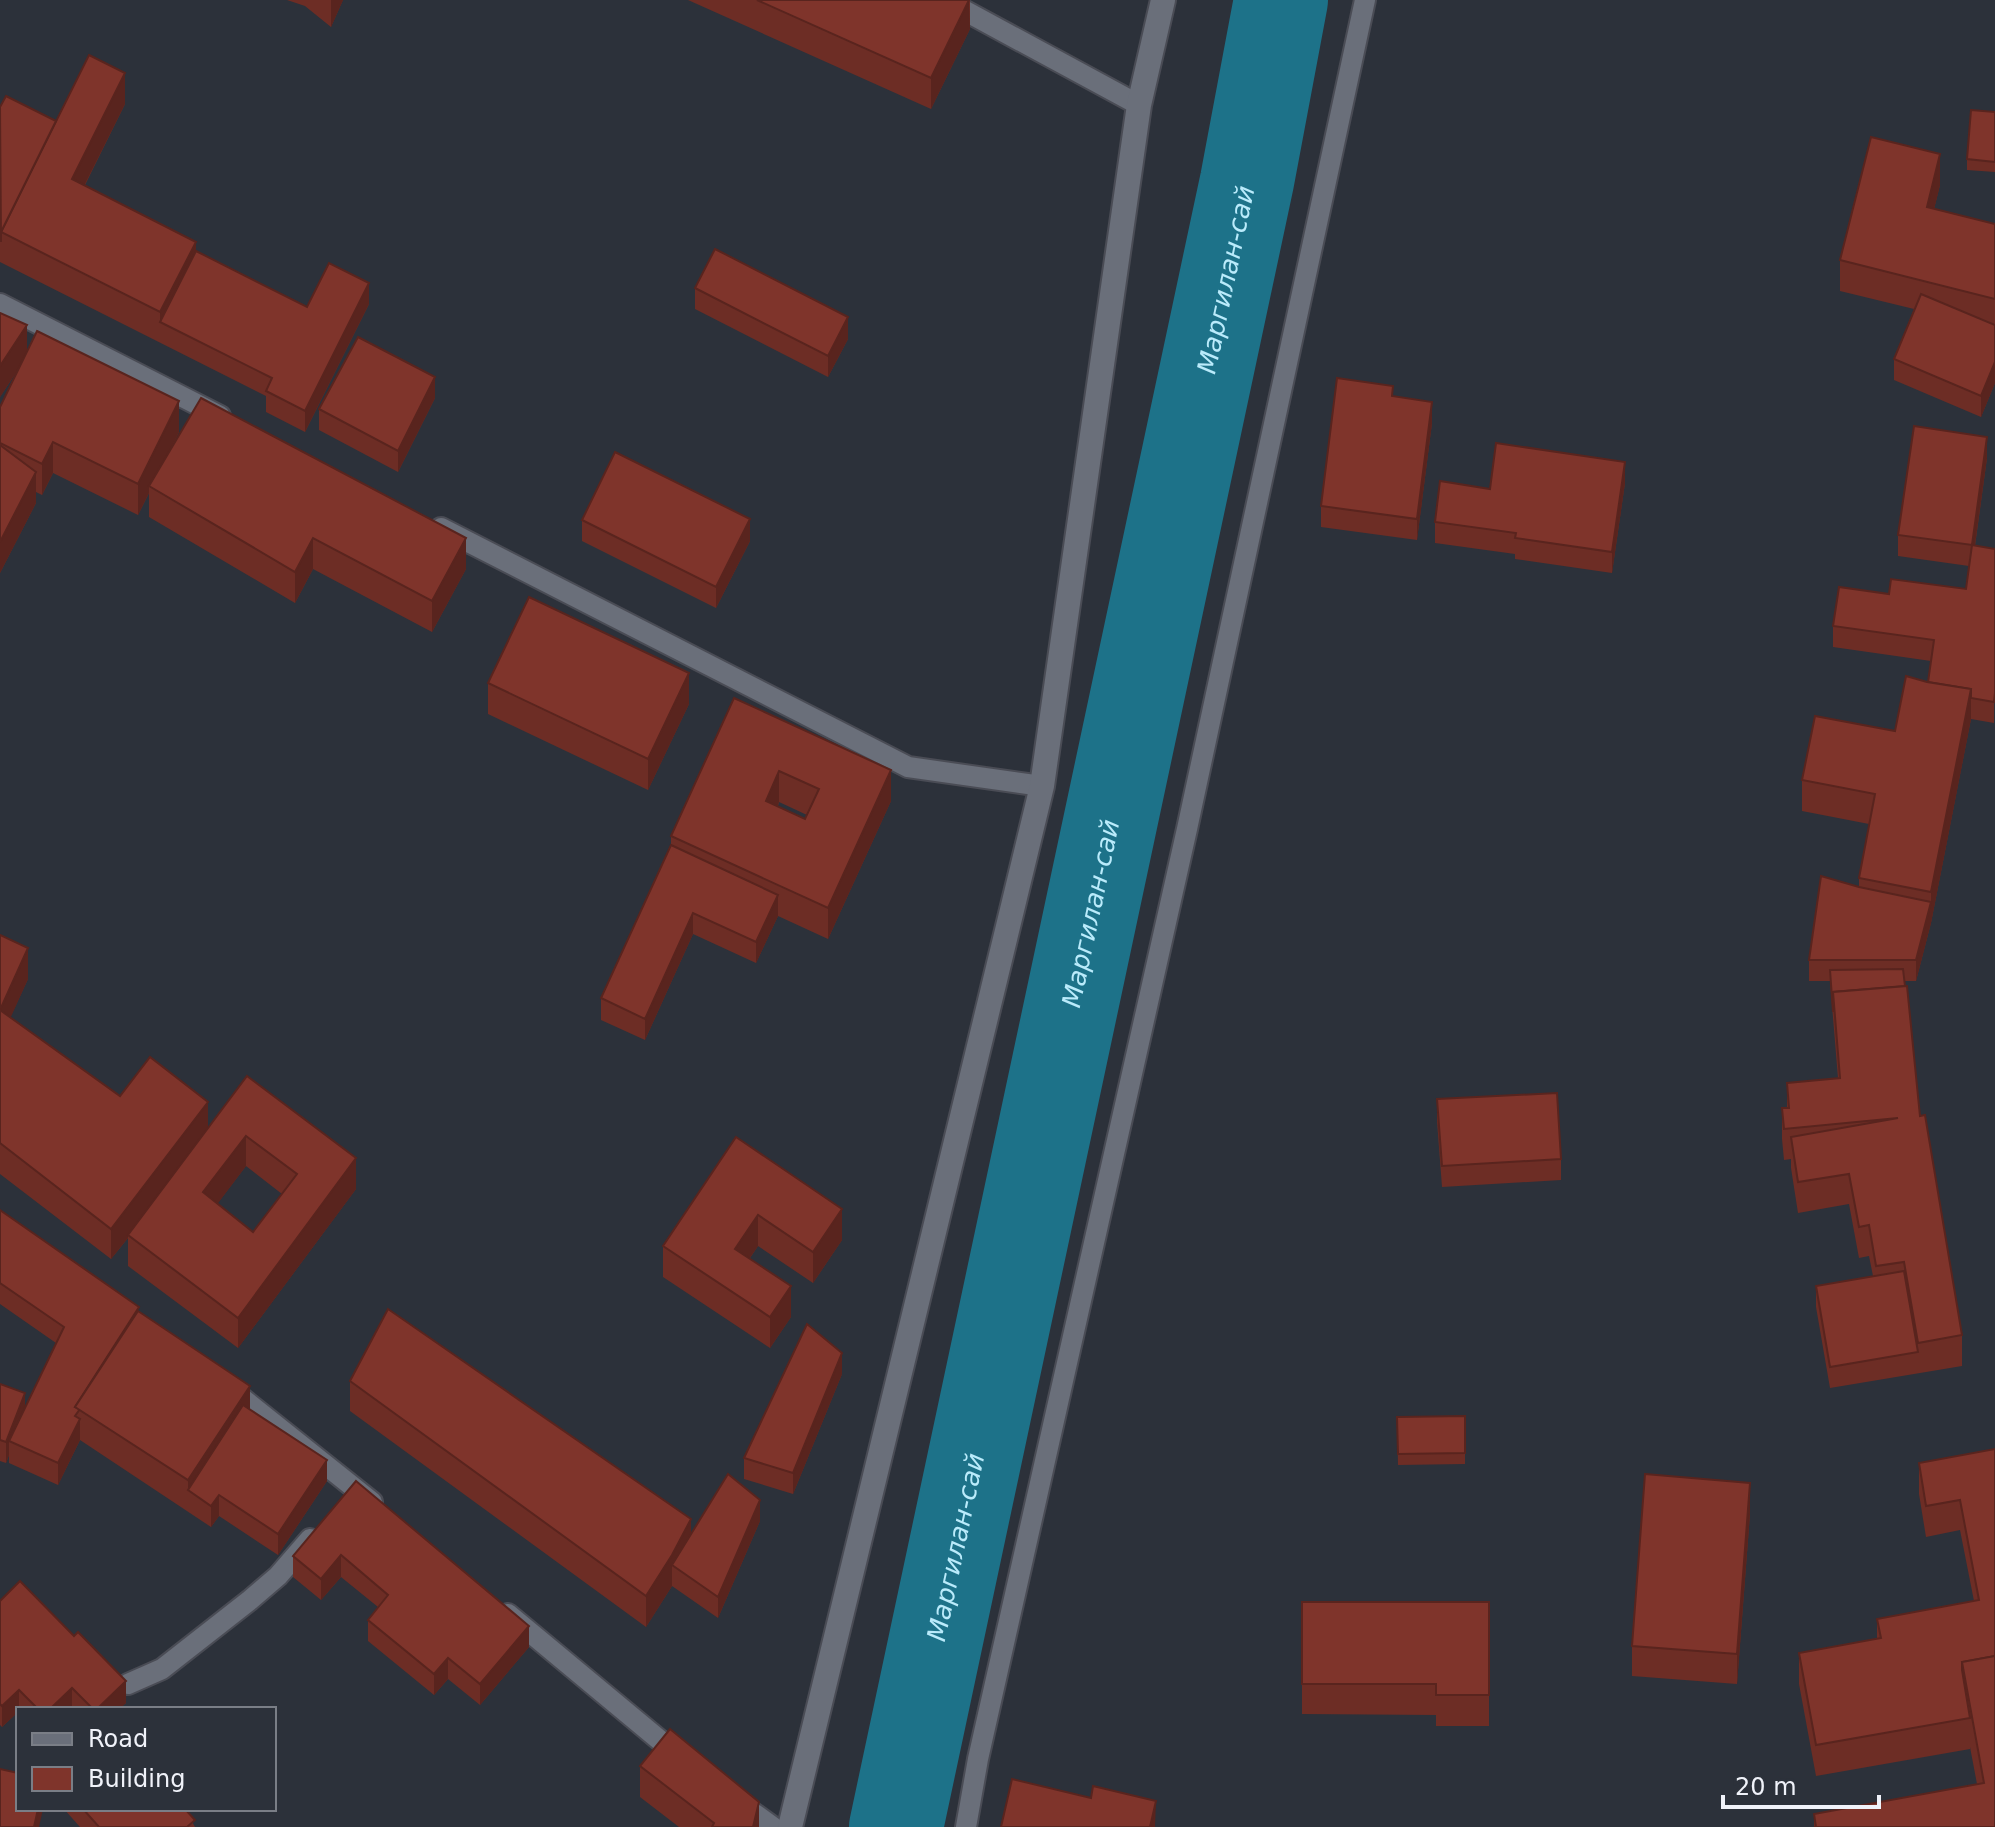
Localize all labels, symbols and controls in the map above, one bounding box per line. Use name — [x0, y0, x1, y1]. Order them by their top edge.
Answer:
water label: Маргилан-сай — [1191, 183, 1261, 377]
water label: Маргилан-сай — [1056, 817, 1125, 1010]
water label: Маргилан-сай — [921, 1450, 990, 1644]
legend — [16, 1707, 276, 1811]
text: Road — [88, 1725, 148, 1753]
scale bar — [1723, 1759, 1879, 1809]
text: Building — [88, 1765, 185, 1793]
text: 20 m — [1735, 1773, 1797, 1801]

